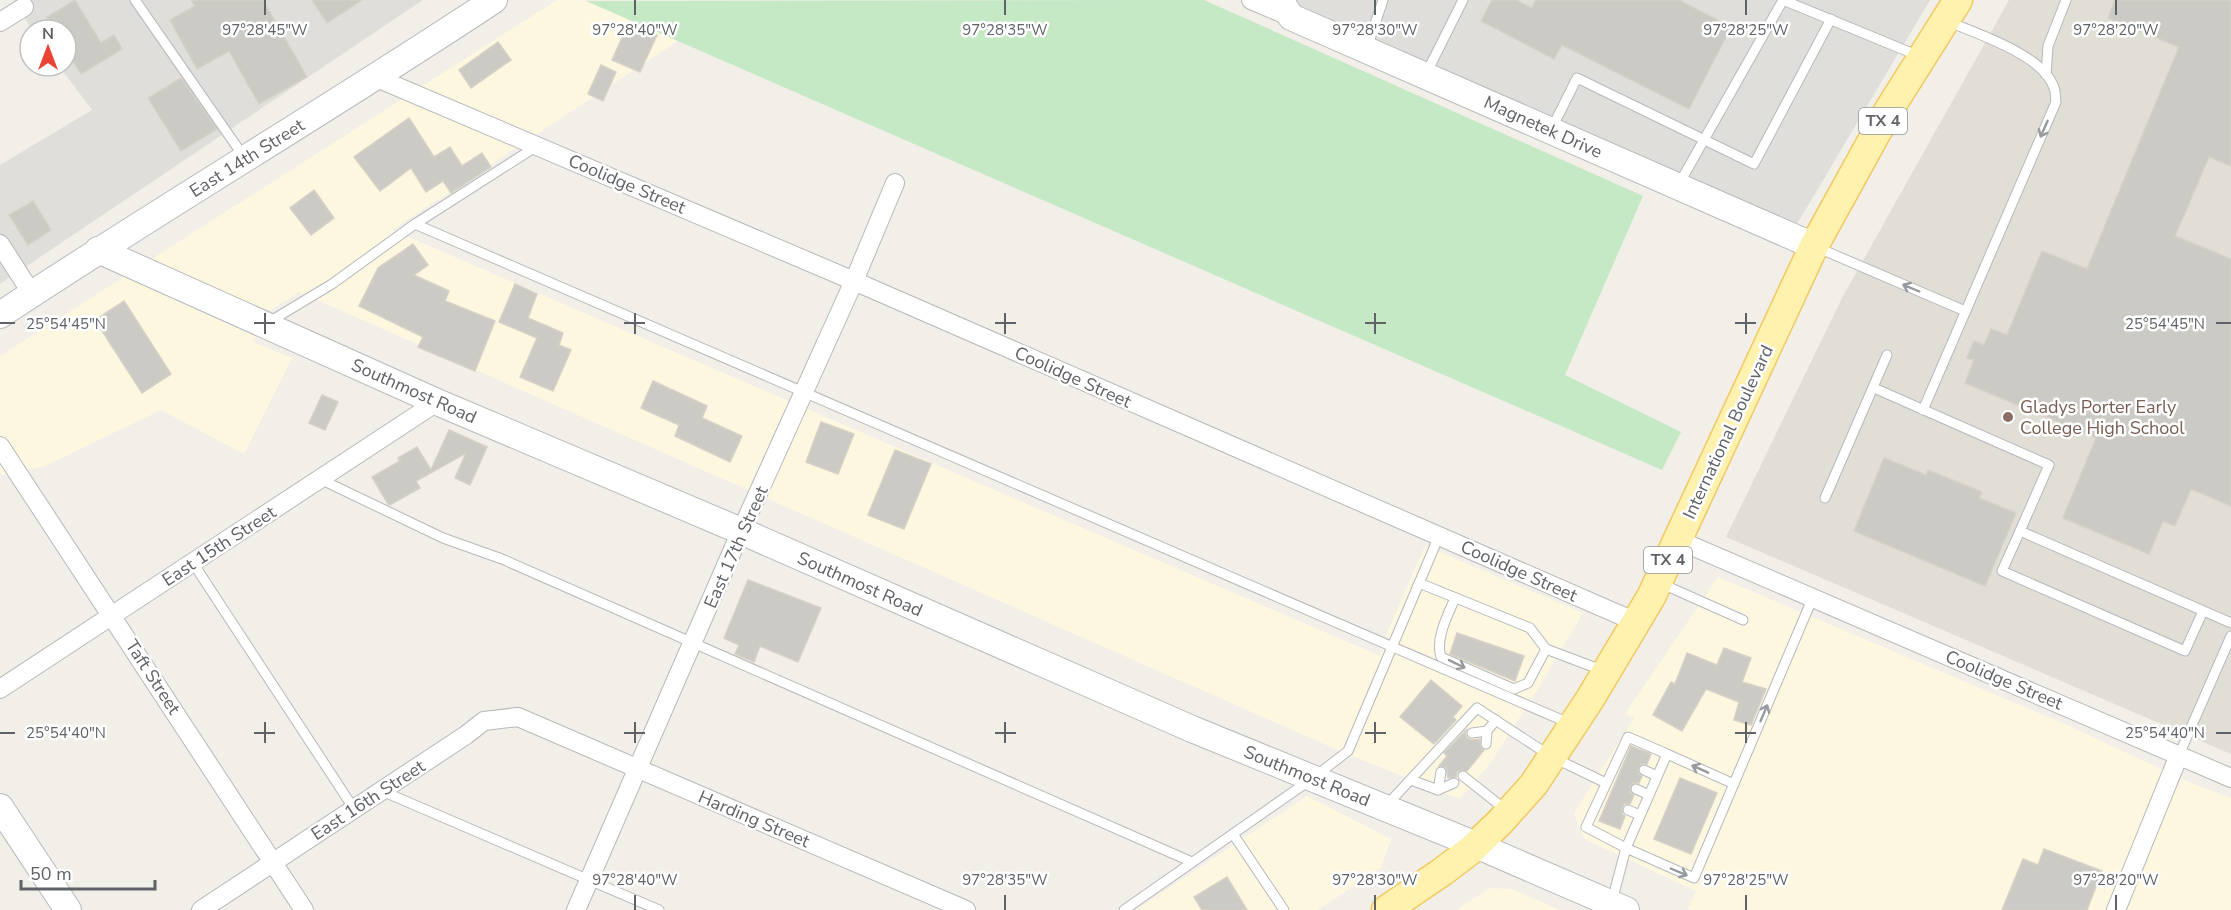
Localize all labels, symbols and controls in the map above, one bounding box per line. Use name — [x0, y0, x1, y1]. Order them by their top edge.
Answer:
north arrow — [18, 18, 78, 78]
text: 97°28'45"W — [222, 20, 308, 40]
text: 97°28'40"W — [592, 20, 678, 40]
text: 97°28'35"W — [962, 20, 1048, 40]
text: 97°28'30"W — [1332, 20, 1418, 40]
text: 97°28'25"W — [1703, 20, 1789, 40]
text: 97°28'20"W — [2073, 20, 2159, 40]
text: N — [42, 23, 54, 45]
street label: Magnetek Drive — [1480, 90, 1606, 164]
road number: TX 4 — [1859, 108, 1907, 134]
street label: East 14th Street — [185, 113, 310, 203]
one-way arrow — [2038, 119, 2049, 137]
street label: Coolidge Street — [565, 148, 690, 220]
one-way arrow — [1903, 282, 1921, 293]
text: 25°54'45"N — [26, 314, 106, 334]
text: 25°54'45"N — [2125, 314, 2205, 334]
street label: Coolidge Street — [1011, 341, 1136, 414]
street label: International Boulevard — [1677, 341, 1779, 523]
street label: Southmost Road — [348, 353, 480, 429]
place label: Gladys Porter Early College High School — [2020, 395, 2185, 440]
marker: Gladys Porter Early College High School — [2001, 410, 2015, 424]
street label: East 17th Street — [698, 482, 774, 612]
street label: East 15th Street — [157, 500, 281, 592]
street label: Coolidge Street — [1457, 535, 1582, 608]
street label: Southmost Road — [794, 546, 926, 622]
road number: TX 4 — [1644, 547, 1692, 573]
street label: Taft Street — [120, 635, 186, 720]
street label: Coolidge Street — [1942, 644, 2067, 716]
one-way arrow — [1448, 659, 1466, 671]
one-way arrow — [1759, 705, 1770, 723]
text: 25°54'40"N — [26, 723, 106, 743]
text: 25°54'40"N — [2125, 723, 2205, 743]
street label: Southmost Road — [1240, 740, 1374, 812]
street label: East 16th Street — [306, 754, 430, 846]
one-way arrow — [1692, 763, 1710, 775]
street label: Harding Street — [695, 785, 814, 854]
scale bar — [21, 853, 154, 891]
text: 50 m — [30, 862, 72, 886]
one-way arrow — [1670, 866, 1688, 878]
text: 97°28'40"W — [592, 870, 678, 890]
text: 97°28'35"W — [962, 870, 1048, 890]
text: 97°28'30"W — [1332, 870, 1418, 890]
text: 97°28'25"W — [1703, 870, 1789, 890]
text: 97°28'20"W — [2073, 870, 2159, 890]

